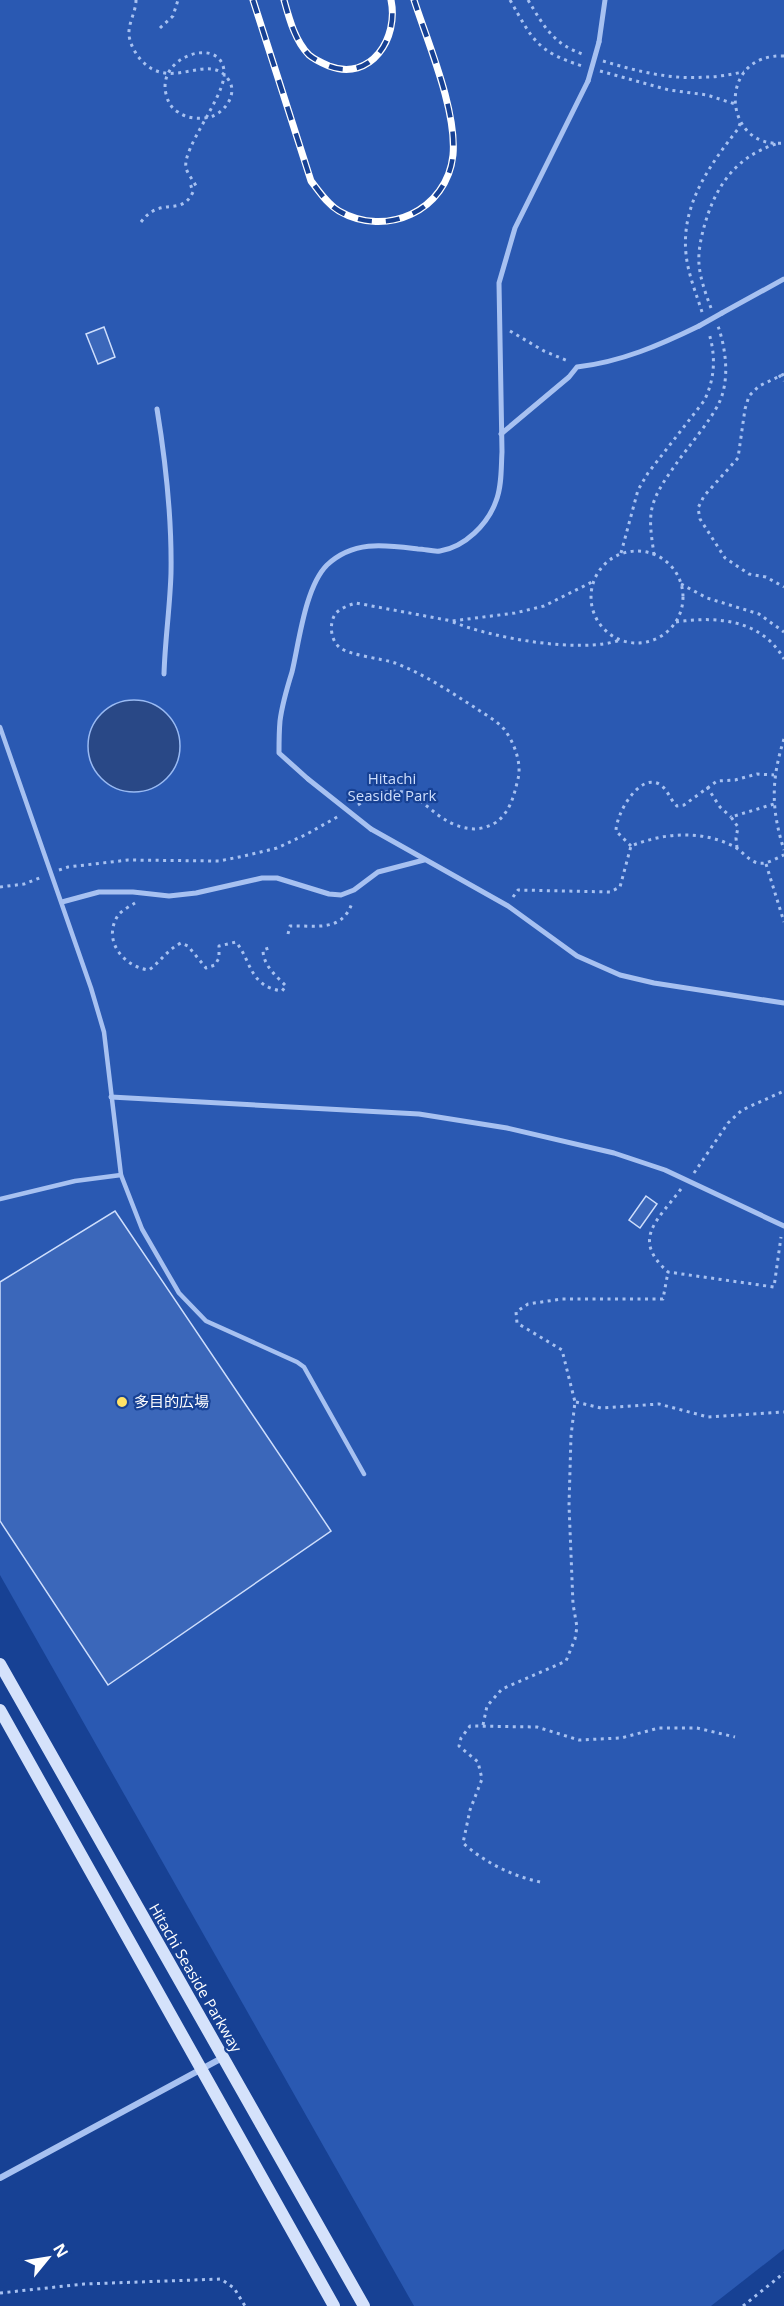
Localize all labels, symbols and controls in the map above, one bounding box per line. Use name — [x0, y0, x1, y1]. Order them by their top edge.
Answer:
park label: Hitachi Seaside Park — [348, 768, 437, 805]
place label: 多目的広場 — [134, 1391, 209, 1411]
marker: 多目的広場 — [115, 1395, 129, 1409]
street label: Hitachi Seaside Parkway — [145, 1899, 247, 2056]
north arrow — [18, 2228, 78, 2288]
text: N — [48, 2239, 74, 2262]

